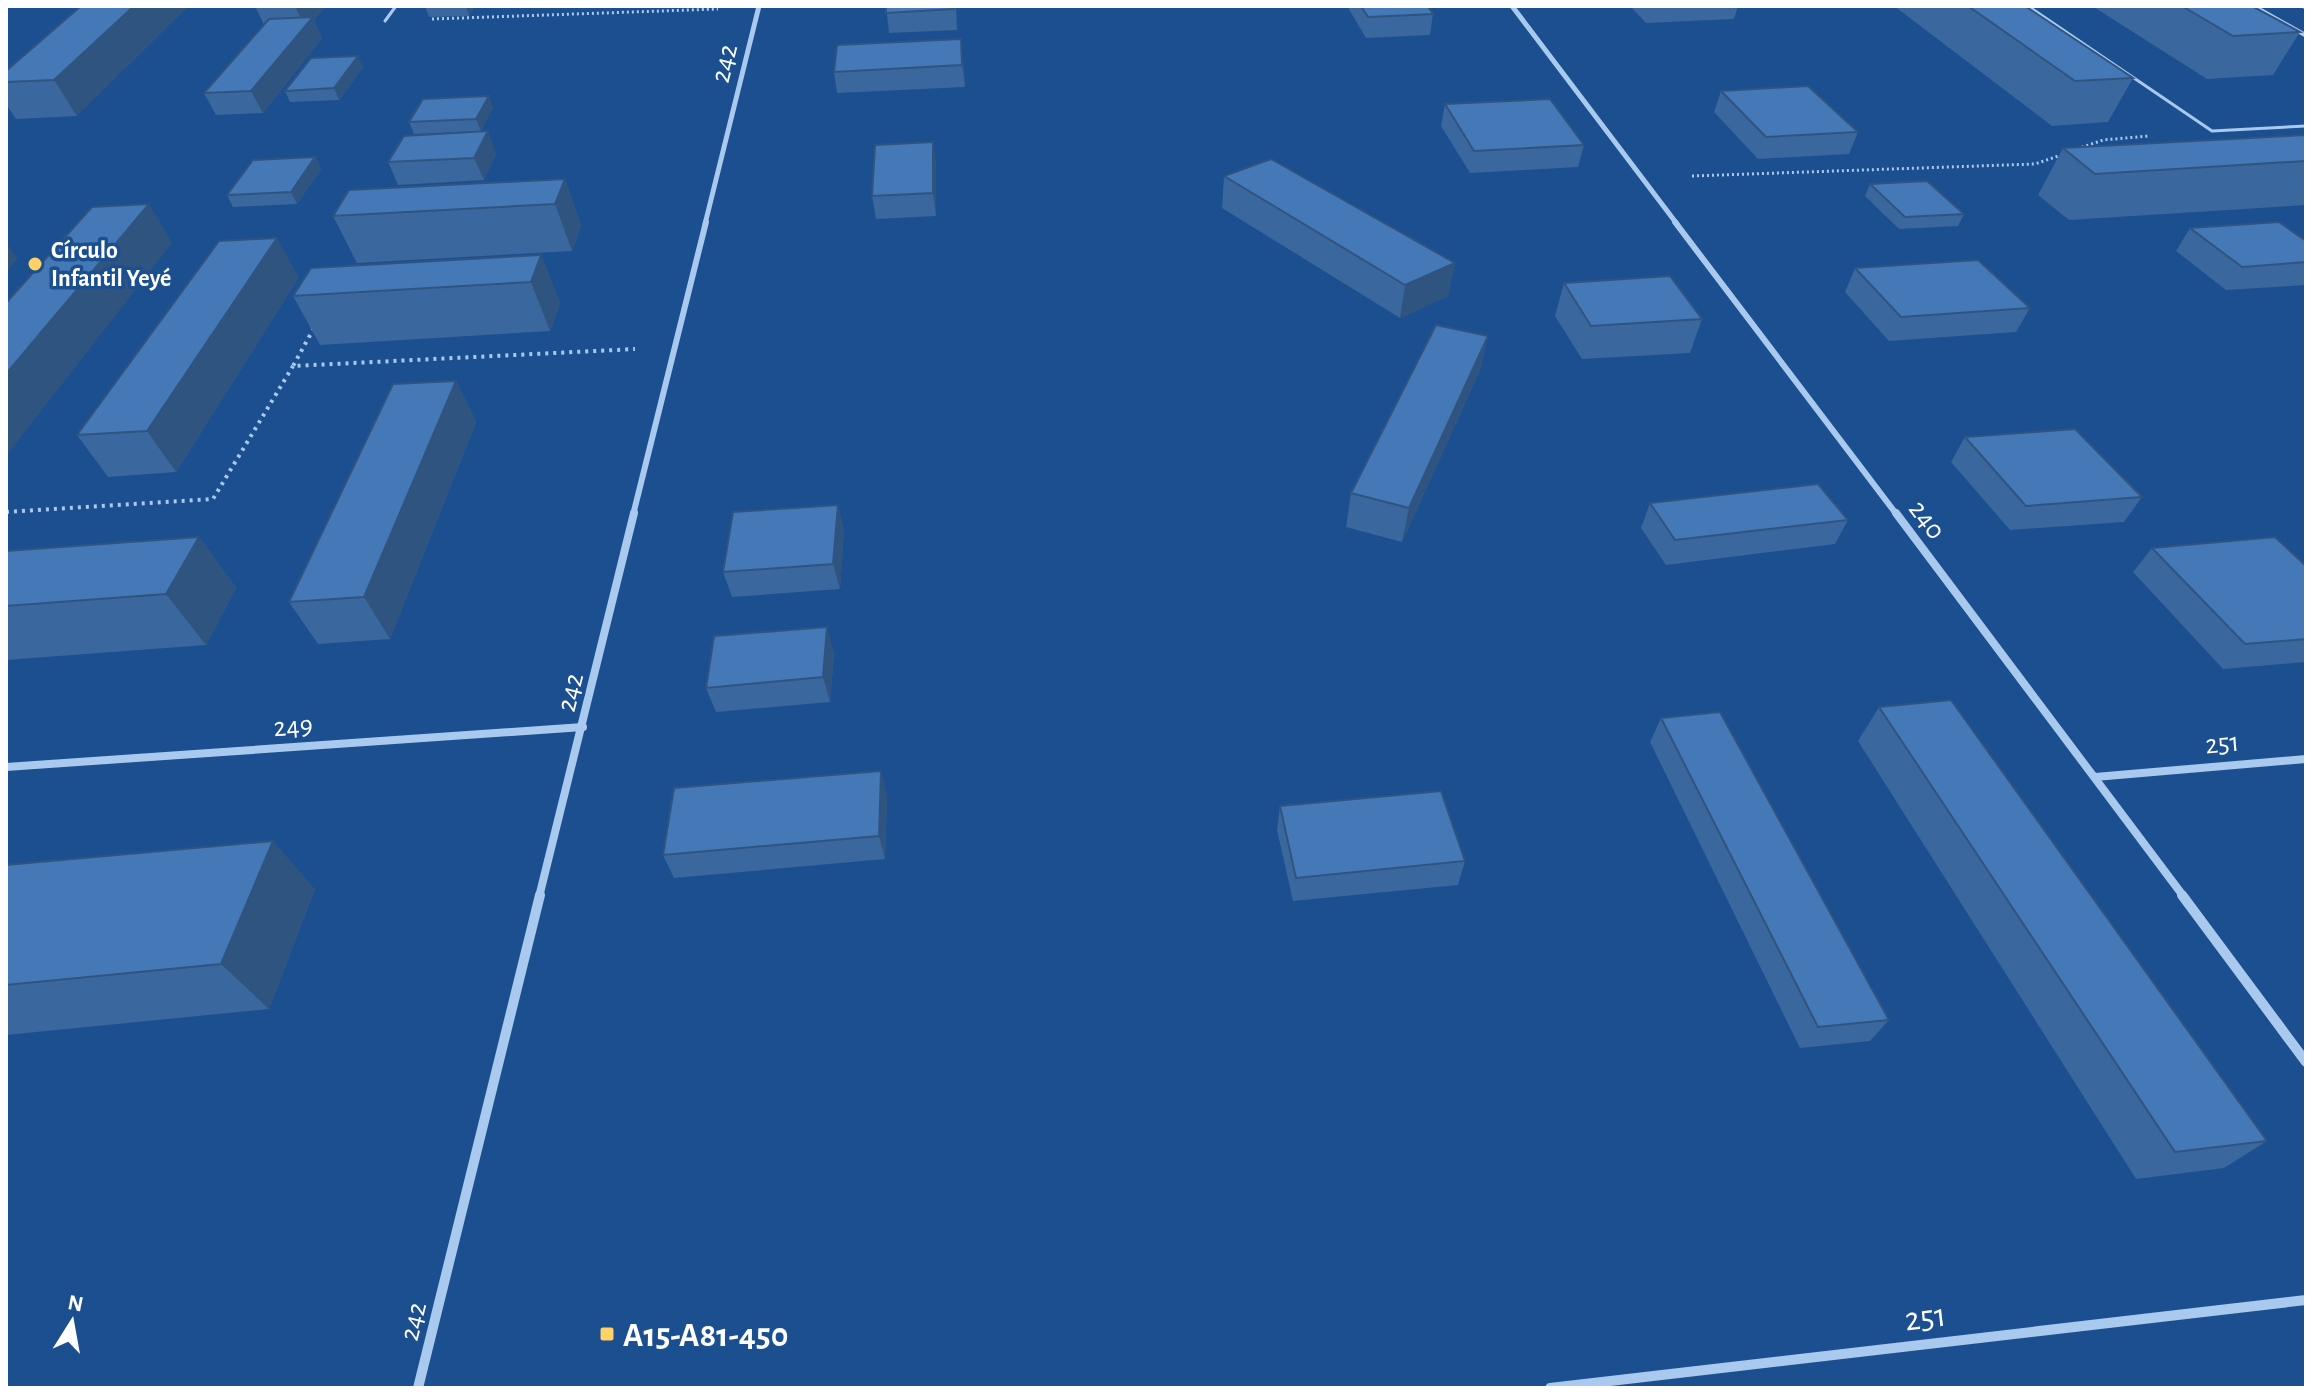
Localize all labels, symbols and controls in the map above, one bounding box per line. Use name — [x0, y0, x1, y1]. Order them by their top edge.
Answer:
street label: 242 — [707, 41, 743, 86]
place label: Círculo Infantil Yeyé — [51, 239, 171, 291]
marker: Círculo Infantil Yeyé — [26, 255, 44, 273]
street label: 240 — [1903, 495, 1950, 545]
street label: 242 — [553, 670, 589, 715]
street label: 249 — [273, 712, 314, 742]
street label: 251 — [2204, 729, 2240, 759]
north arrow — [32, 1282, 112, 1362]
text: N — [66, 1291, 85, 1316]
street label: 242 — [396, 1299, 432, 1344]
street label: 251 — [1903, 1299, 1948, 1337]
place label: A15-A81-450 — [623, 1319, 788, 1353]
marker: A15-A81-450 — [598, 1325, 616, 1343]

